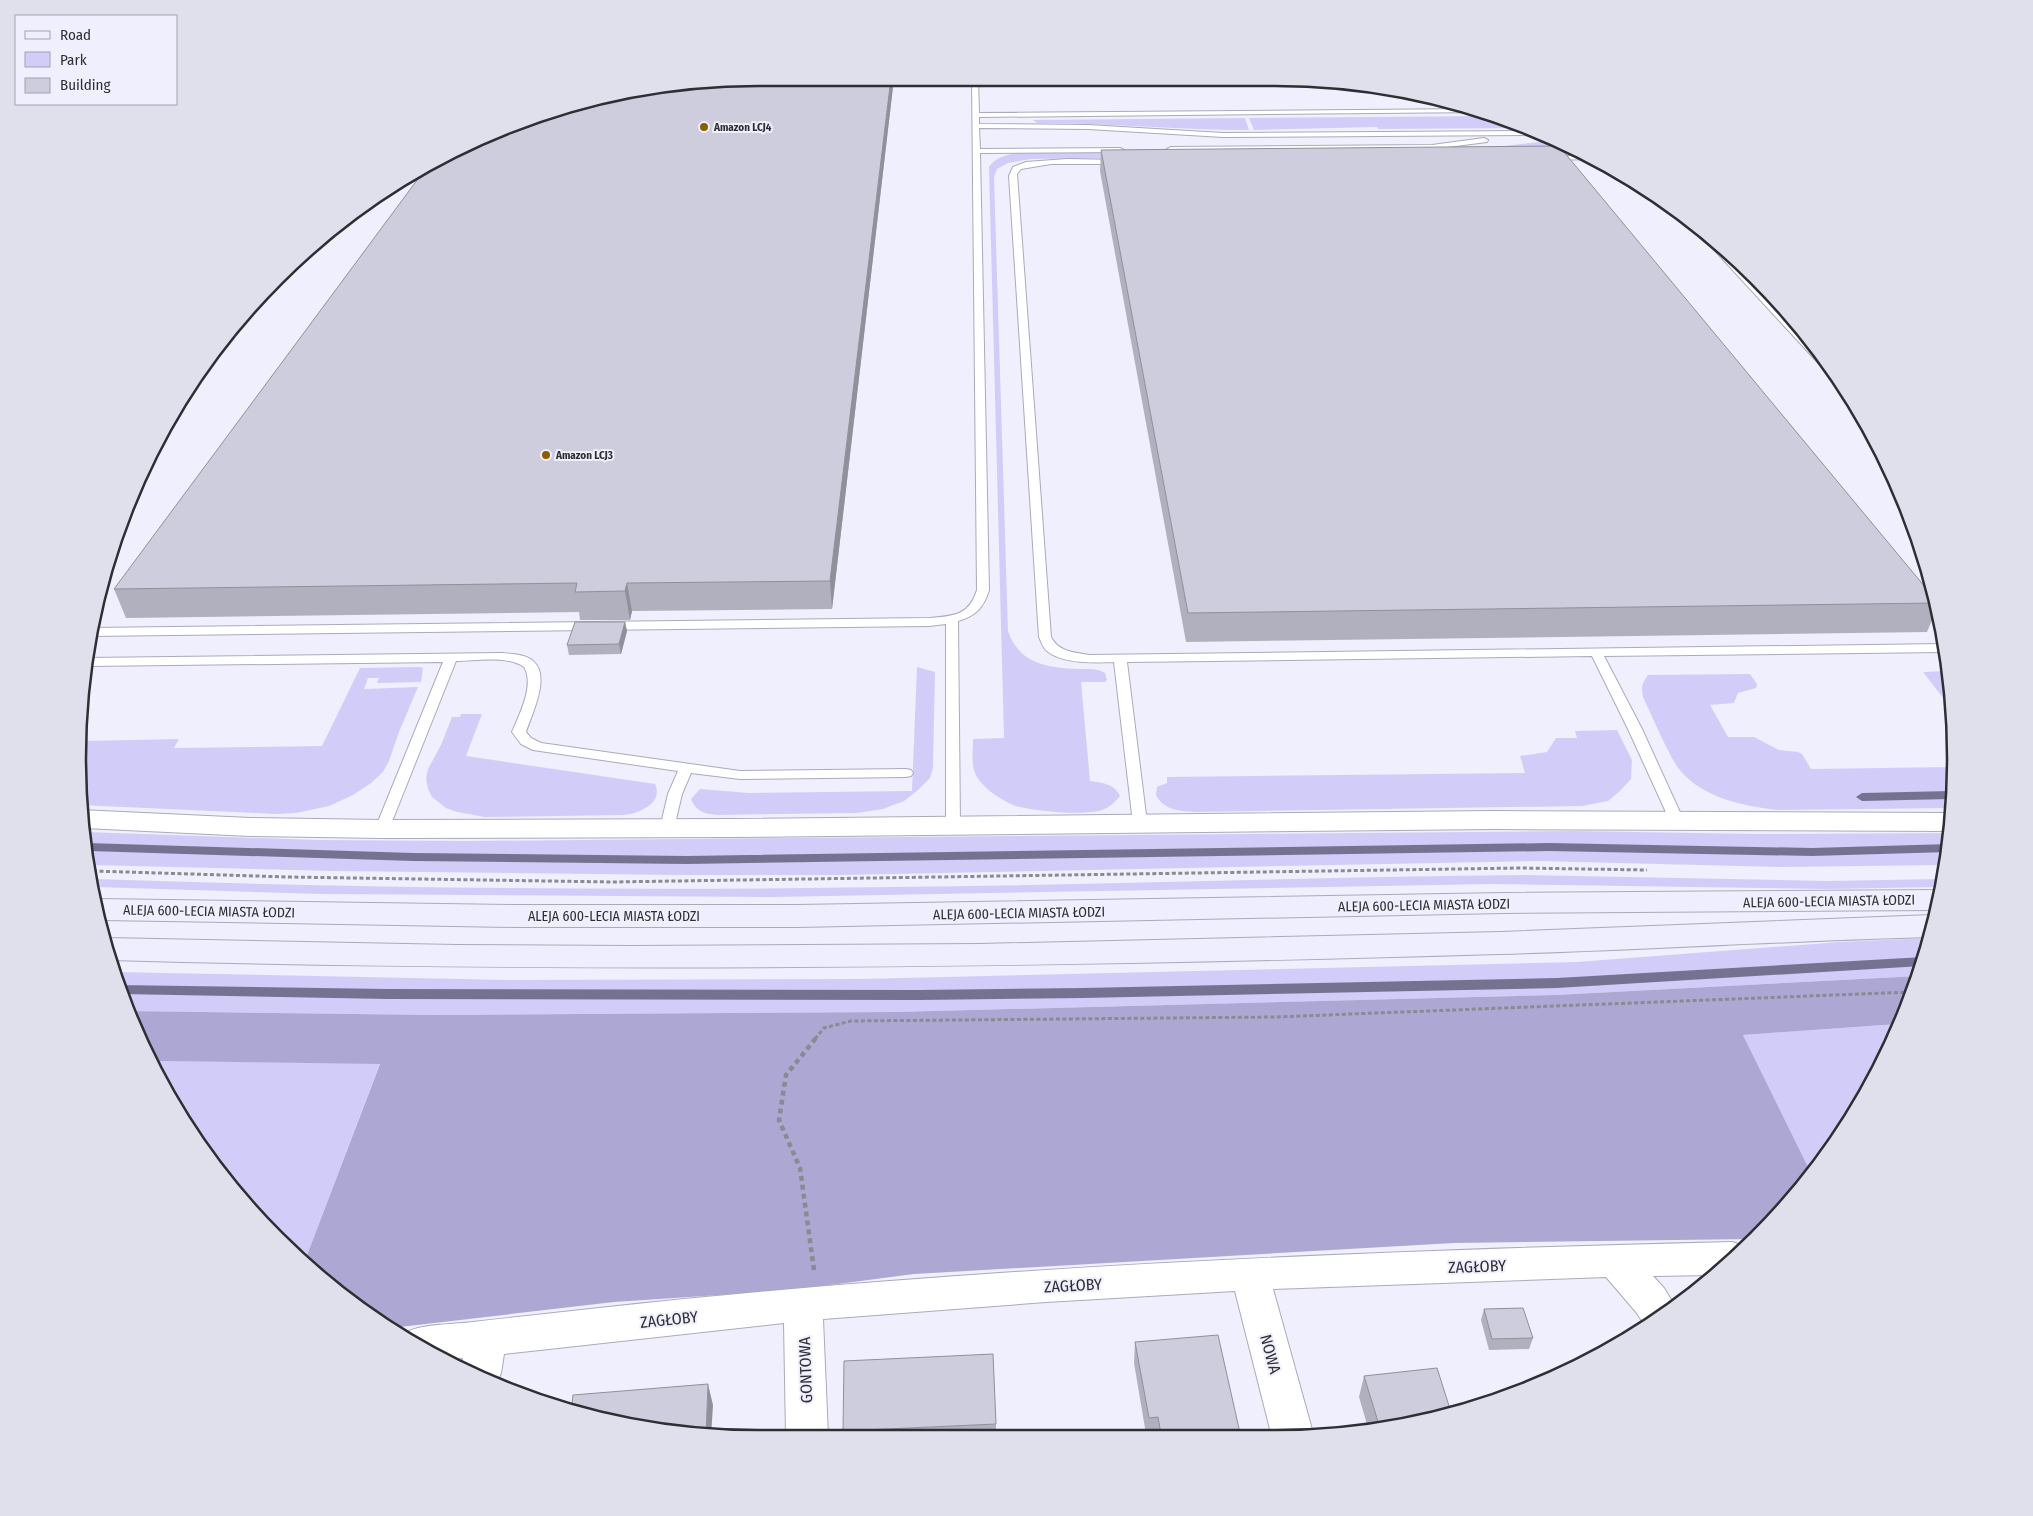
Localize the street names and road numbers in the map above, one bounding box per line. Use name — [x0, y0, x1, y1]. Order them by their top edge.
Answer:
street label: ALEJA 600-LECIA MIASTA ŁODZI — [1743, 892, 1915, 911]
street label: ALEJA 600-LECIA MIASTA ŁODZI — [1338, 896, 1510, 915]
street label: ALEJA 600-LECIA MIASTA ŁODZI — [123, 902, 295, 921]
street label: ALEJA 600-LECIA MIASTA ŁODZI — [933, 904, 1105, 923]
street label: ALEJA 600-LECIA MIASTA ŁODZI — [528, 908, 700, 925]
street label: ZAGŁOBY — [1448, 1256, 1506, 1277]
street label: ZAGŁOBY — [1044, 1274, 1103, 1297]
street label: ZAGŁOBY — [639, 1307, 699, 1332]
street label: NOWA — [1256, 1332, 1285, 1377]
street label: GONTOWA — [795, 1336, 816, 1403]

